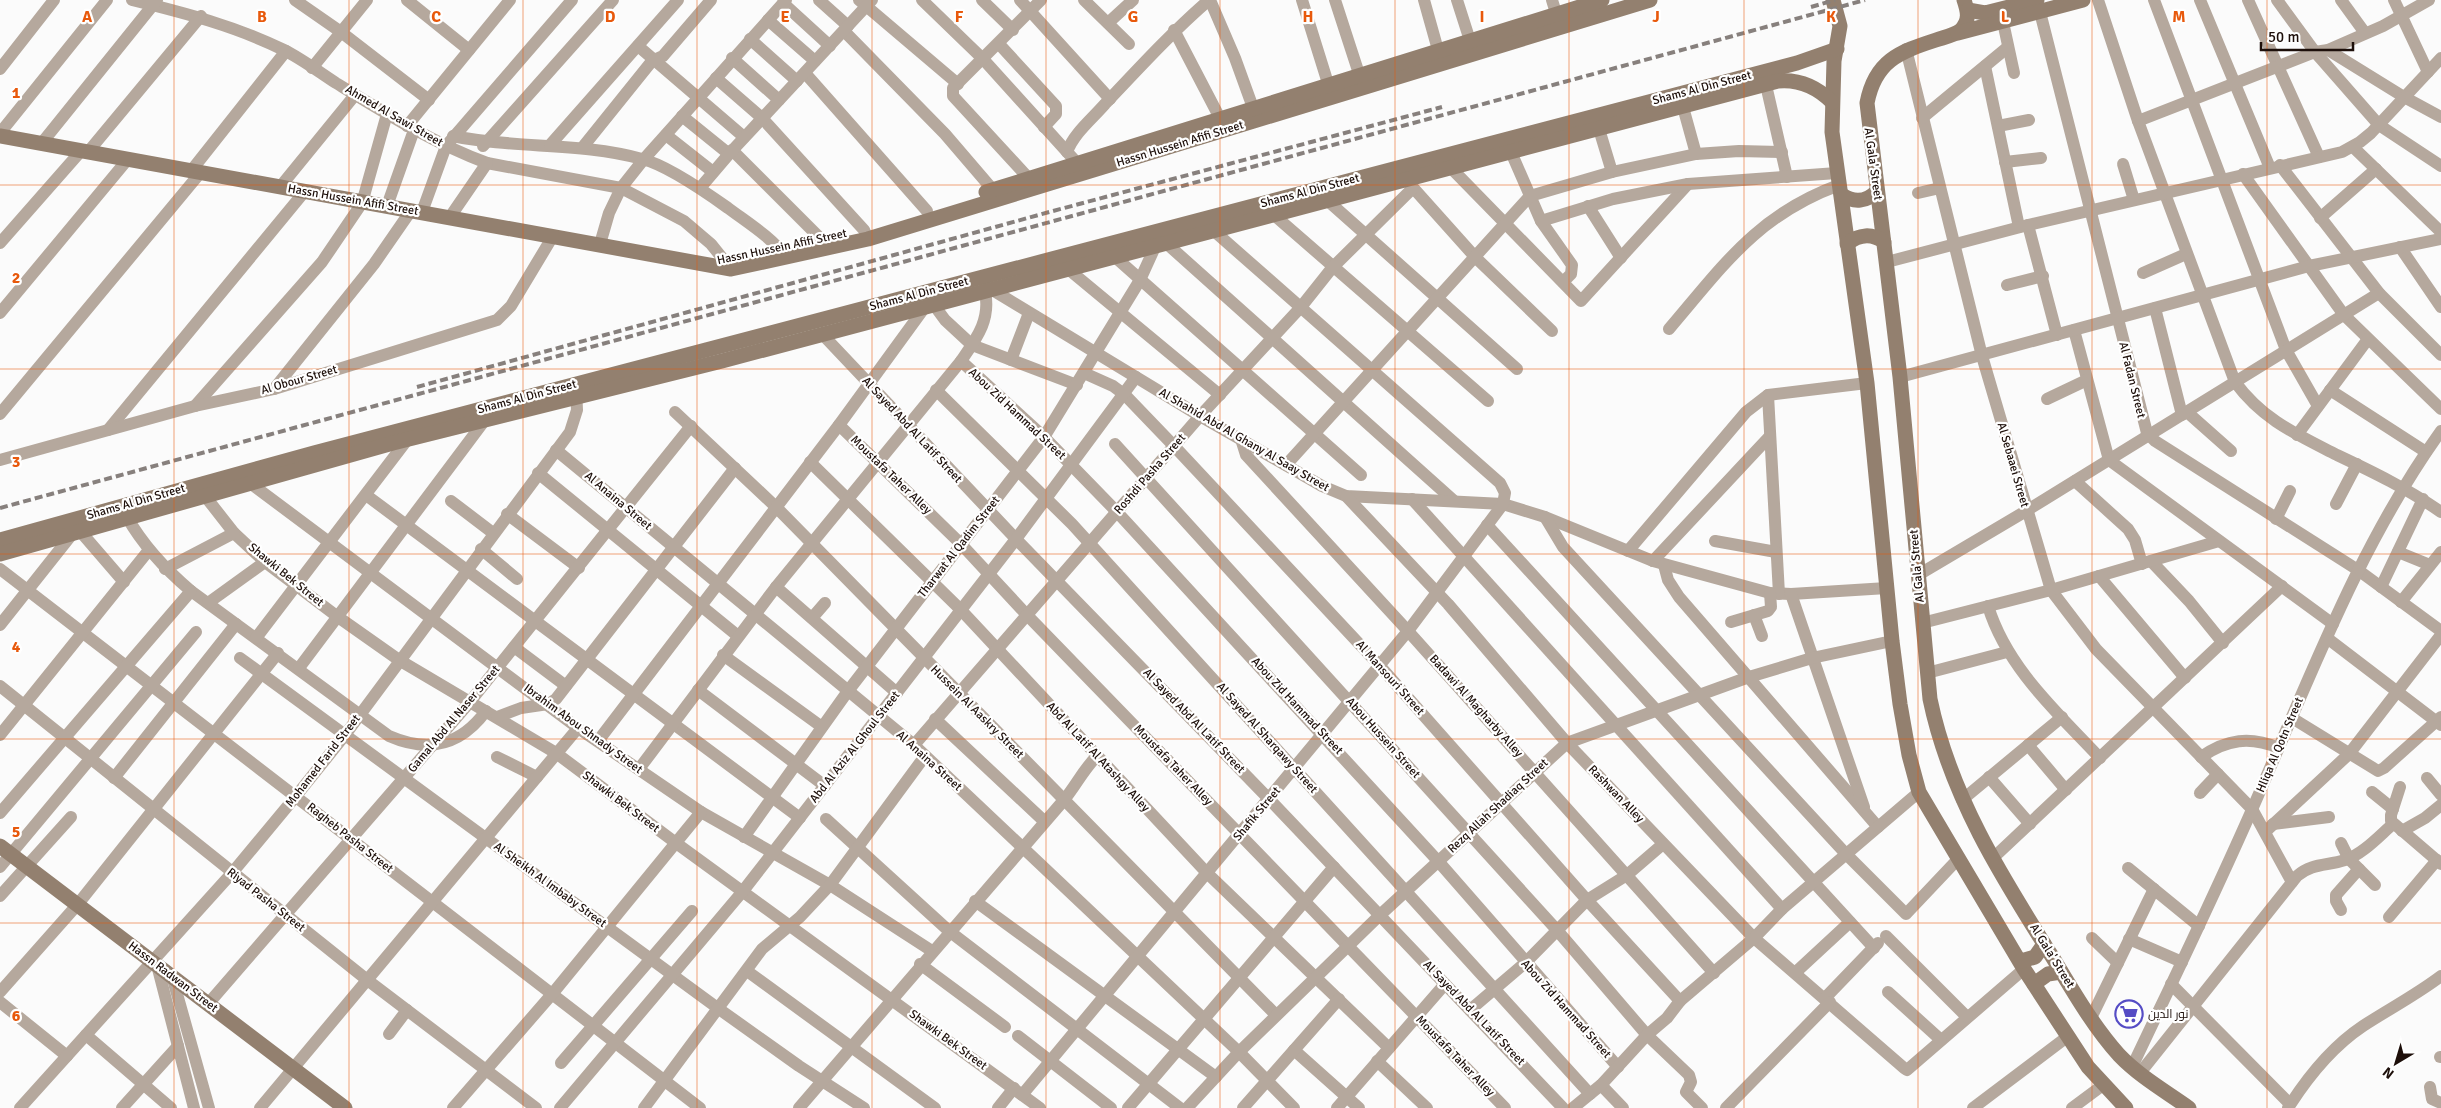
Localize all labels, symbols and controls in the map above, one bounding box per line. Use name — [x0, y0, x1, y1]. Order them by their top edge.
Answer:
text: A — [82, 7, 93, 27]
text: B — [257, 7, 267, 27]
text: C — [431, 7, 441, 27]
text: D — [605, 7, 616, 27]
text: E — [780, 7, 790, 27]
text: F — [955, 7, 964, 27]
text: G — [1128, 7, 1138, 27]
text: H — [1303, 7, 1313, 27]
text: I — [1479, 7, 1485, 27]
text: J — [1652, 7, 1660, 27]
text: K — [1826, 7, 1836, 27]
text: L — [2001, 7, 2010, 27]
text: M — [2172, 7, 2186, 27]
scale bar — [2261, 20, 2354, 52]
text: 50 m — [2268, 28, 2299, 46]
street label: Shams Al Din Street — [1651, 68, 1753, 108]
street label: Ahmed Al Sawi Street — [342, 82, 446, 150]
text: 1 — [12, 83, 21, 103]
street label: Hassn Hussein Afifi Street — [1114, 117, 1246, 171]
street label: Al Gala' Street — [1860, 127, 1886, 201]
street label: Shams Al Din Street — [1259, 171, 1361, 211]
street label: Hassn Hussein Afifi Street — [287, 181, 419, 219]
street label: Hassn Hussein Afifi Street — [716, 226, 848, 268]
text: 2 — [12, 268, 20, 288]
street label: Shams Al Din Street — [868, 274, 970, 314]
street label: Al Fadan Street — [2115, 340, 2149, 420]
street label: Al Obour Street — [259, 362, 339, 398]
street label: Abou Zid Hammad Street — [965, 365, 1069, 463]
street label: Al Sayed Abd Al Latif Street — [859, 374, 965, 486]
street label: Shams Al Din Street — [476, 377, 578, 417]
street label: Al Shahid Abd Al Ghany Al Saay Street — [1156, 385, 1332, 495]
street label: Al Sebaaei Street — [1994, 421, 2032, 509]
street label: Roshdi Pasha Street — [1111, 431, 1189, 517]
street label: Moustafa Taher Alley — [847, 432, 935, 518]
text: 3 — [12, 452, 20, 472]
street label: Al Anaina Street — [581, 469, 655, 533]
street label: Shams Al Din Street — [85, 481, 187, 523]
street label: Tharwat Al Qadim Street — [915, 493, 1003, 601]
street label: Al Gala' Street — [1906, 529, 1928, 603]
street label: Shawki Bek Street — [245, 540, 327, 610]
text: 4 — [12, 637, 21, 657]
street label: Al Mansouri Street — [1352, 637, 1428, 719]
street label: Badawi Al Magharby Alley — [1426, 652, 1526, 761]
street label: Abou Zid Hammad Street — [1248, 654, 1346, 758]
street label: Gamal Abd Al Naser Street — [405, 662, 503, 776]
street label: Hussein Al Aaskry Street — [927, 662, 1027, 762]
street label: Al Sayed Abd Al Latif Street — [1140, 665, 1248, 777]
street label: Al Sayed Al Sharqawy Street — [1213, 680, 1321, 796]
street label: Ibrahim Abou Shnady Street — [521, 681, 645, 777]
street label: Abd Al Aziz Al Ghoul Street — [807, 688, 903, 806]
street label: Abou Hussein Street — [1343, 694, 1423, 782]
street label: Hliqa Al Qotn Street — [2253, 695, 2307, 795]
street label: Abd Al Latif Al Atashgy Alley — [1043, 699, 1153, 815]
street label: Mohamed Farid Street — [282, 712, 364, 810]
street label: Moustafa Taher Alley — [1130, 721, 1216, 809]
street label: Al Anaina Street — [893, 728, 965, 794]
street label: Rezq Allah Shadiaq Street — [1445, 756, 1551, 856]
street label: Rashwan Alley — [1585, 762, 1647, 826]
street label: Shawki Bek Street — [579, 768, 663, 836]
street label: Shafik Street — [1230, 784, 1284, 844]
street label: Ragheb Pasha Street — [304, 800, 396, 876]
text: 5 — [12, 822, 20, 842]
street label: Al Sheikh Al Imbaby Street — [491, 839, 609, 931]
street label: Riyad Pasha Street — [224, 865, 308, 935]
street label: Al Gala' Street — [2026, 921, 2078, 991]
street label: Hassn Radwan Street — [125, 938, 221, 1016]
street label: Al Sayed Abd Al Latif Street — [1420, 957, 1528, 1069]
street label: Abou Zid Hammad Street — [1518, 957, 1614, 1061]
supermarket icon: نور الدين — [2114, 999, 2144, 1029]
text: 6 — [12, 1006, 21, 1026]
street label: Shawki Bek Street — [906, 1007, 990, 1073]
place label: نور الدين — [2148, 1007, 2188, 1022]
street label: Moustafa Taher Alley — [1412, 1012, 1498, 1100]
north arrow — [2371, 1038, 2421, 1088]
text: N — [2379, 1063, 2397, 1083]

